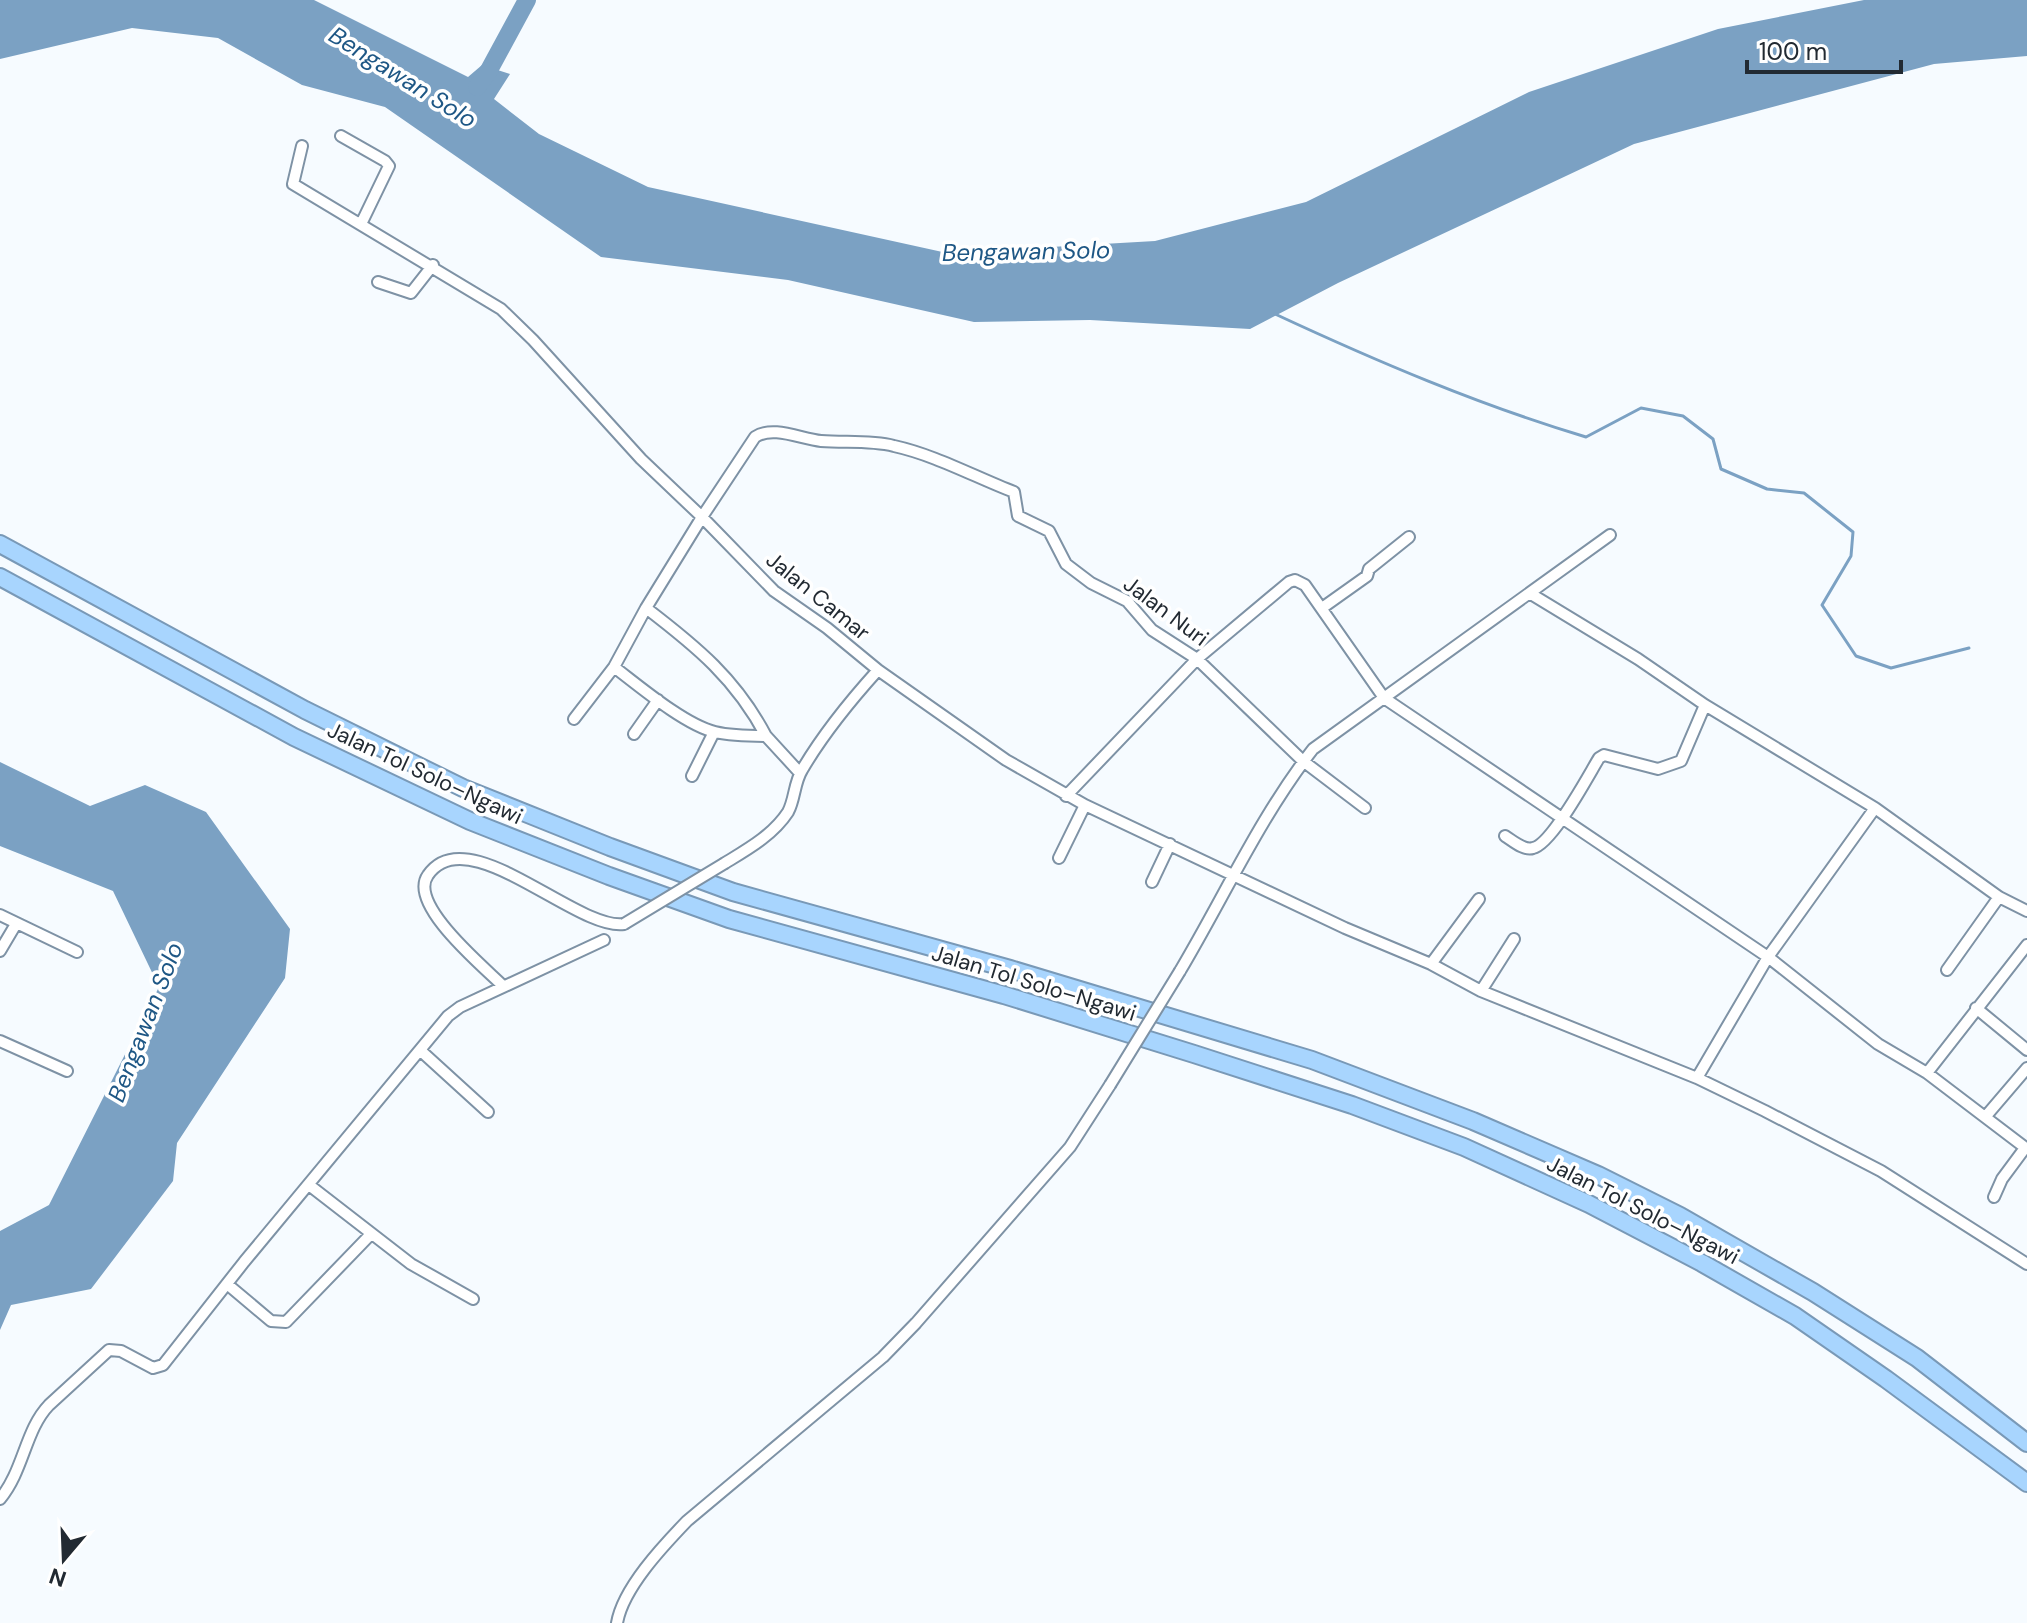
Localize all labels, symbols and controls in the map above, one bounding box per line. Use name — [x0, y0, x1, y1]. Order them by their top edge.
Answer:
water label: Bengawan Solo — [323, 19, 483, 135]
scale bar — [1747, 24, 1901, 74]
text: 100 m — [1759, 36, 1827, 67]
water label: Bengawan Solo — [942, 234, 1110, 268]
street label: Jalan Camar — [760, 545, 876, 647]
street label: Jalan Nuri — [1118, 569, 1214, 653]
street label: Jalan Tol Solo–Ngawi — [323, 715, 527, 831]
water label: Bengawan Solo — [100, 938, 190, 1106]
street label: Jalan Tol Solo–Ngawi — [928, 938, 1140, 1028]
street label: Jalan Tol Solo–Ngawi — [1542, 1149, 1744, 1271]
north arrow — [24, 1519, 104, 1599]
text: N — [45, 1561, 70, 1594]

